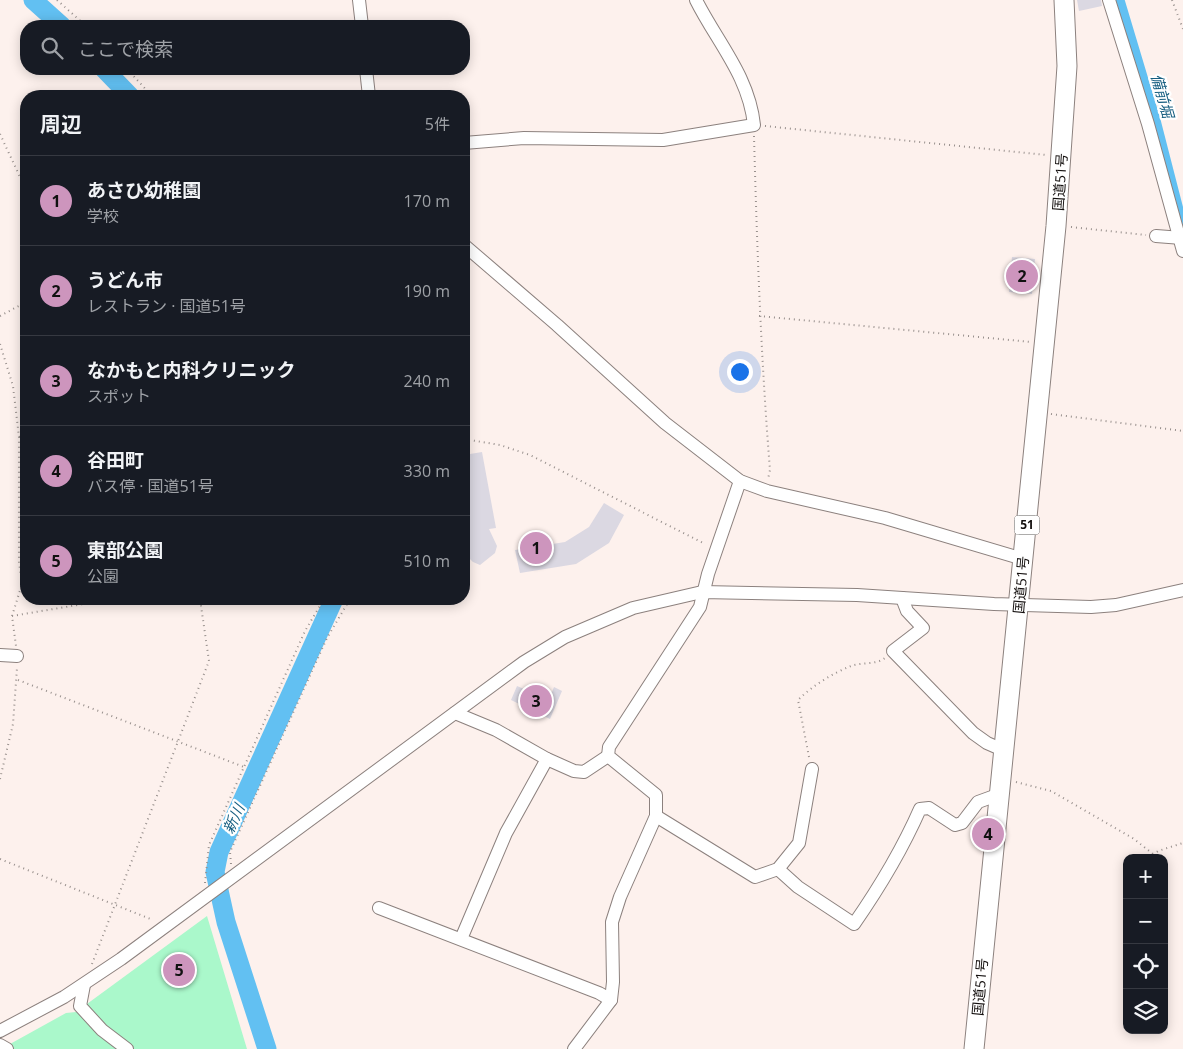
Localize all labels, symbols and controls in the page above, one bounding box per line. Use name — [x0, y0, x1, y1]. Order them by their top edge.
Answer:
search box — [20, 20, 470, 75]
icon: search — [38, 34, 66, 62]
text: ここで検索 — [78, 36, 173, 62]
water label: 備前堀 — [1147, 71, 1179, 122]
text: 周辺 — [40, 110, 82, 138]
text: 5件 — [425, 113, 450, 135]
street label: 国道51号 — [1048, 152, 1071, 212]
text: あさひ幼稚園 — [87, 177, 201, 203]
text: 1 — [51, 190, 61, 212]
text: 170 m — [404, 190, 450, 212]
text: 学校 — [87, 205, 119, 227]
pin: 2 — [1006, 257, 1038, 295]
text: うどん市 — [87, 267, 163, 293]
text: 2 — [51, 280, 61, 302]
text: 190 m — [404, 280, 450, 302]
text: レストラン · 国道51号 — [87, 295, 246, 317]
text: なかもと内科クリニック — [87, 357, 296, 383]
your location — [727, 359, 753, 385]
text: 3 — [51, 370, 61, 392]
text: 240 m — [404, 370, 450, 392]
text: スポット — [87, 385, 151, 407]
text: 谷田町 — [87, 447, 144, 473]
text: 4 — [51, 460, 61, 482]
text: 330 m — [404, 460, 450, 482]
text: バス停 · 国道51号 — [87, 475, 214, 497]
road number: 51 — [1014, 516, 1040, 534]
pin: 1 — [520, 529, 552, 567]
text: 東部公園 — [87, 537, 163, 563]
text: 5 — [51, 550, 61, 572]
text: 510 m — [404, 550, 450, 572]
street label: 国道51号 — [1009, 555, 1032, 615]
text: 公園 — [87, 565, 119, 587]
pin: 3 — [520, 682, 552, 720]
water label: 新川 — [218, 799, 249, 836]
pin: 4 — [972, 815, 1004, 853]
map controls — [1123, 854, 1168, 1034]
button: + — [1123, 854, 1168, 899]
button: − — [1123, 899, 1168, 944]
button: locate — [1123, 944, 1168, 989]
pin: 5 — [163, 951, 195, 989]
street label: 国道51号 — [968, 957, 991, 1017]
button: layers — [1123, 989, 1168, 1034]

